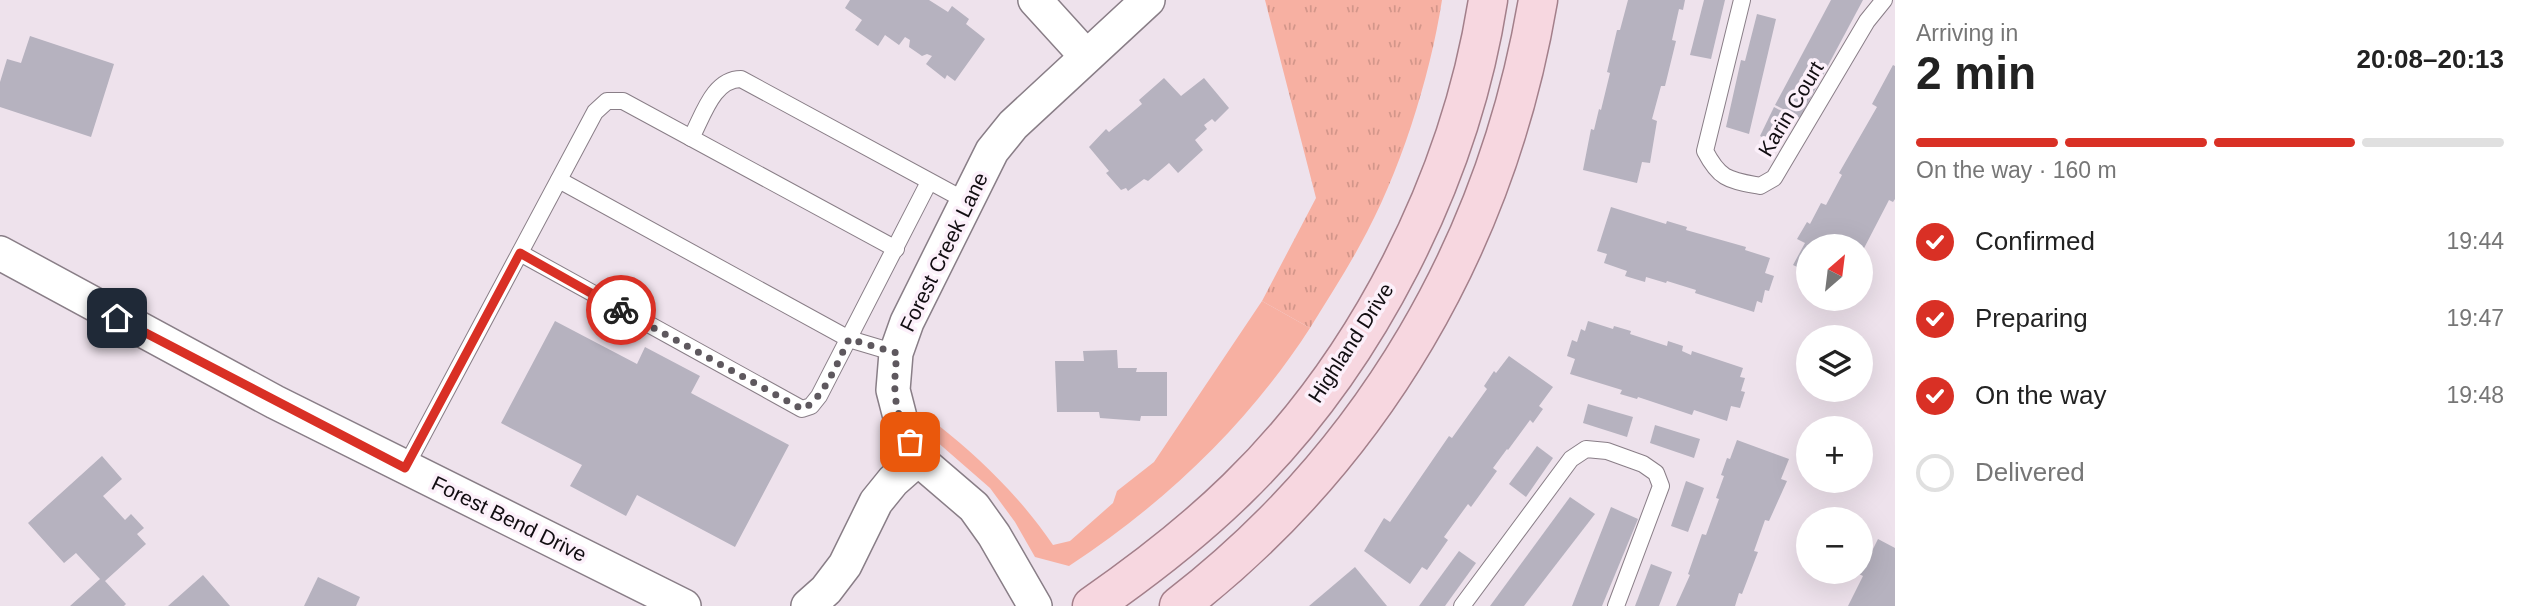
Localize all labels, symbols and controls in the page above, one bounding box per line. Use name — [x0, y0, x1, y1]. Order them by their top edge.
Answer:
text: Arriving in — [1916, 20, 2018, 46]
text: 20:08–20:13 — [2357, 44, 2504, 74]
text: 2 min — [1916, 47, 2036, 99]
street label: Karin Court — [1753, 57, 1828, 160]
text: On the way · 160 m — [1916, 157, 2117, 183]
street label: Forest Creek Lane — [895, 169, 992, 335]
icon: check — [1916, 223, 1954, 261]
text: Confirmed — [1975, 226, 2095, 256]
text: 19:44 — [2446, 228, 2504, 254]
north arrow — [1796, 234, 1872, 312]
map controls — [1796, 234, 1873, 584]
courier — [586, 275, 656, 345]
street label: Highland Drive — [1303, 279, 1398, 407]
pin — [87, 288, 147, 348]
icon: bike — [602, 291, 640, 329]
icon: home — [98, 299, 136, 337]
icon: check — [1916, 300, 1954, 338]
text: Preparing — [1975, 303, 2088, 333]
text: 19:47 — [2446, 305, 2504, 331]
button: layers — [1796, 325, 1873, 402]
icon: check — [1916, 377, 1954, 415]
text: On the way — [1975, 380, 2107, 410]
text: 19:48 — [2446, 382, 2504, 408]
pin — [880, 412, 940, 472]
button: + — [1796, 416, 1873, 493]
icon: bag — [891, 423, 929, 461]
text: Delivered — [1975, 457, 2085, 487]
street label: Forest Bend Drive — [428, 471, 590, 566]
button: − — [1796, 507, 1873, 584]

